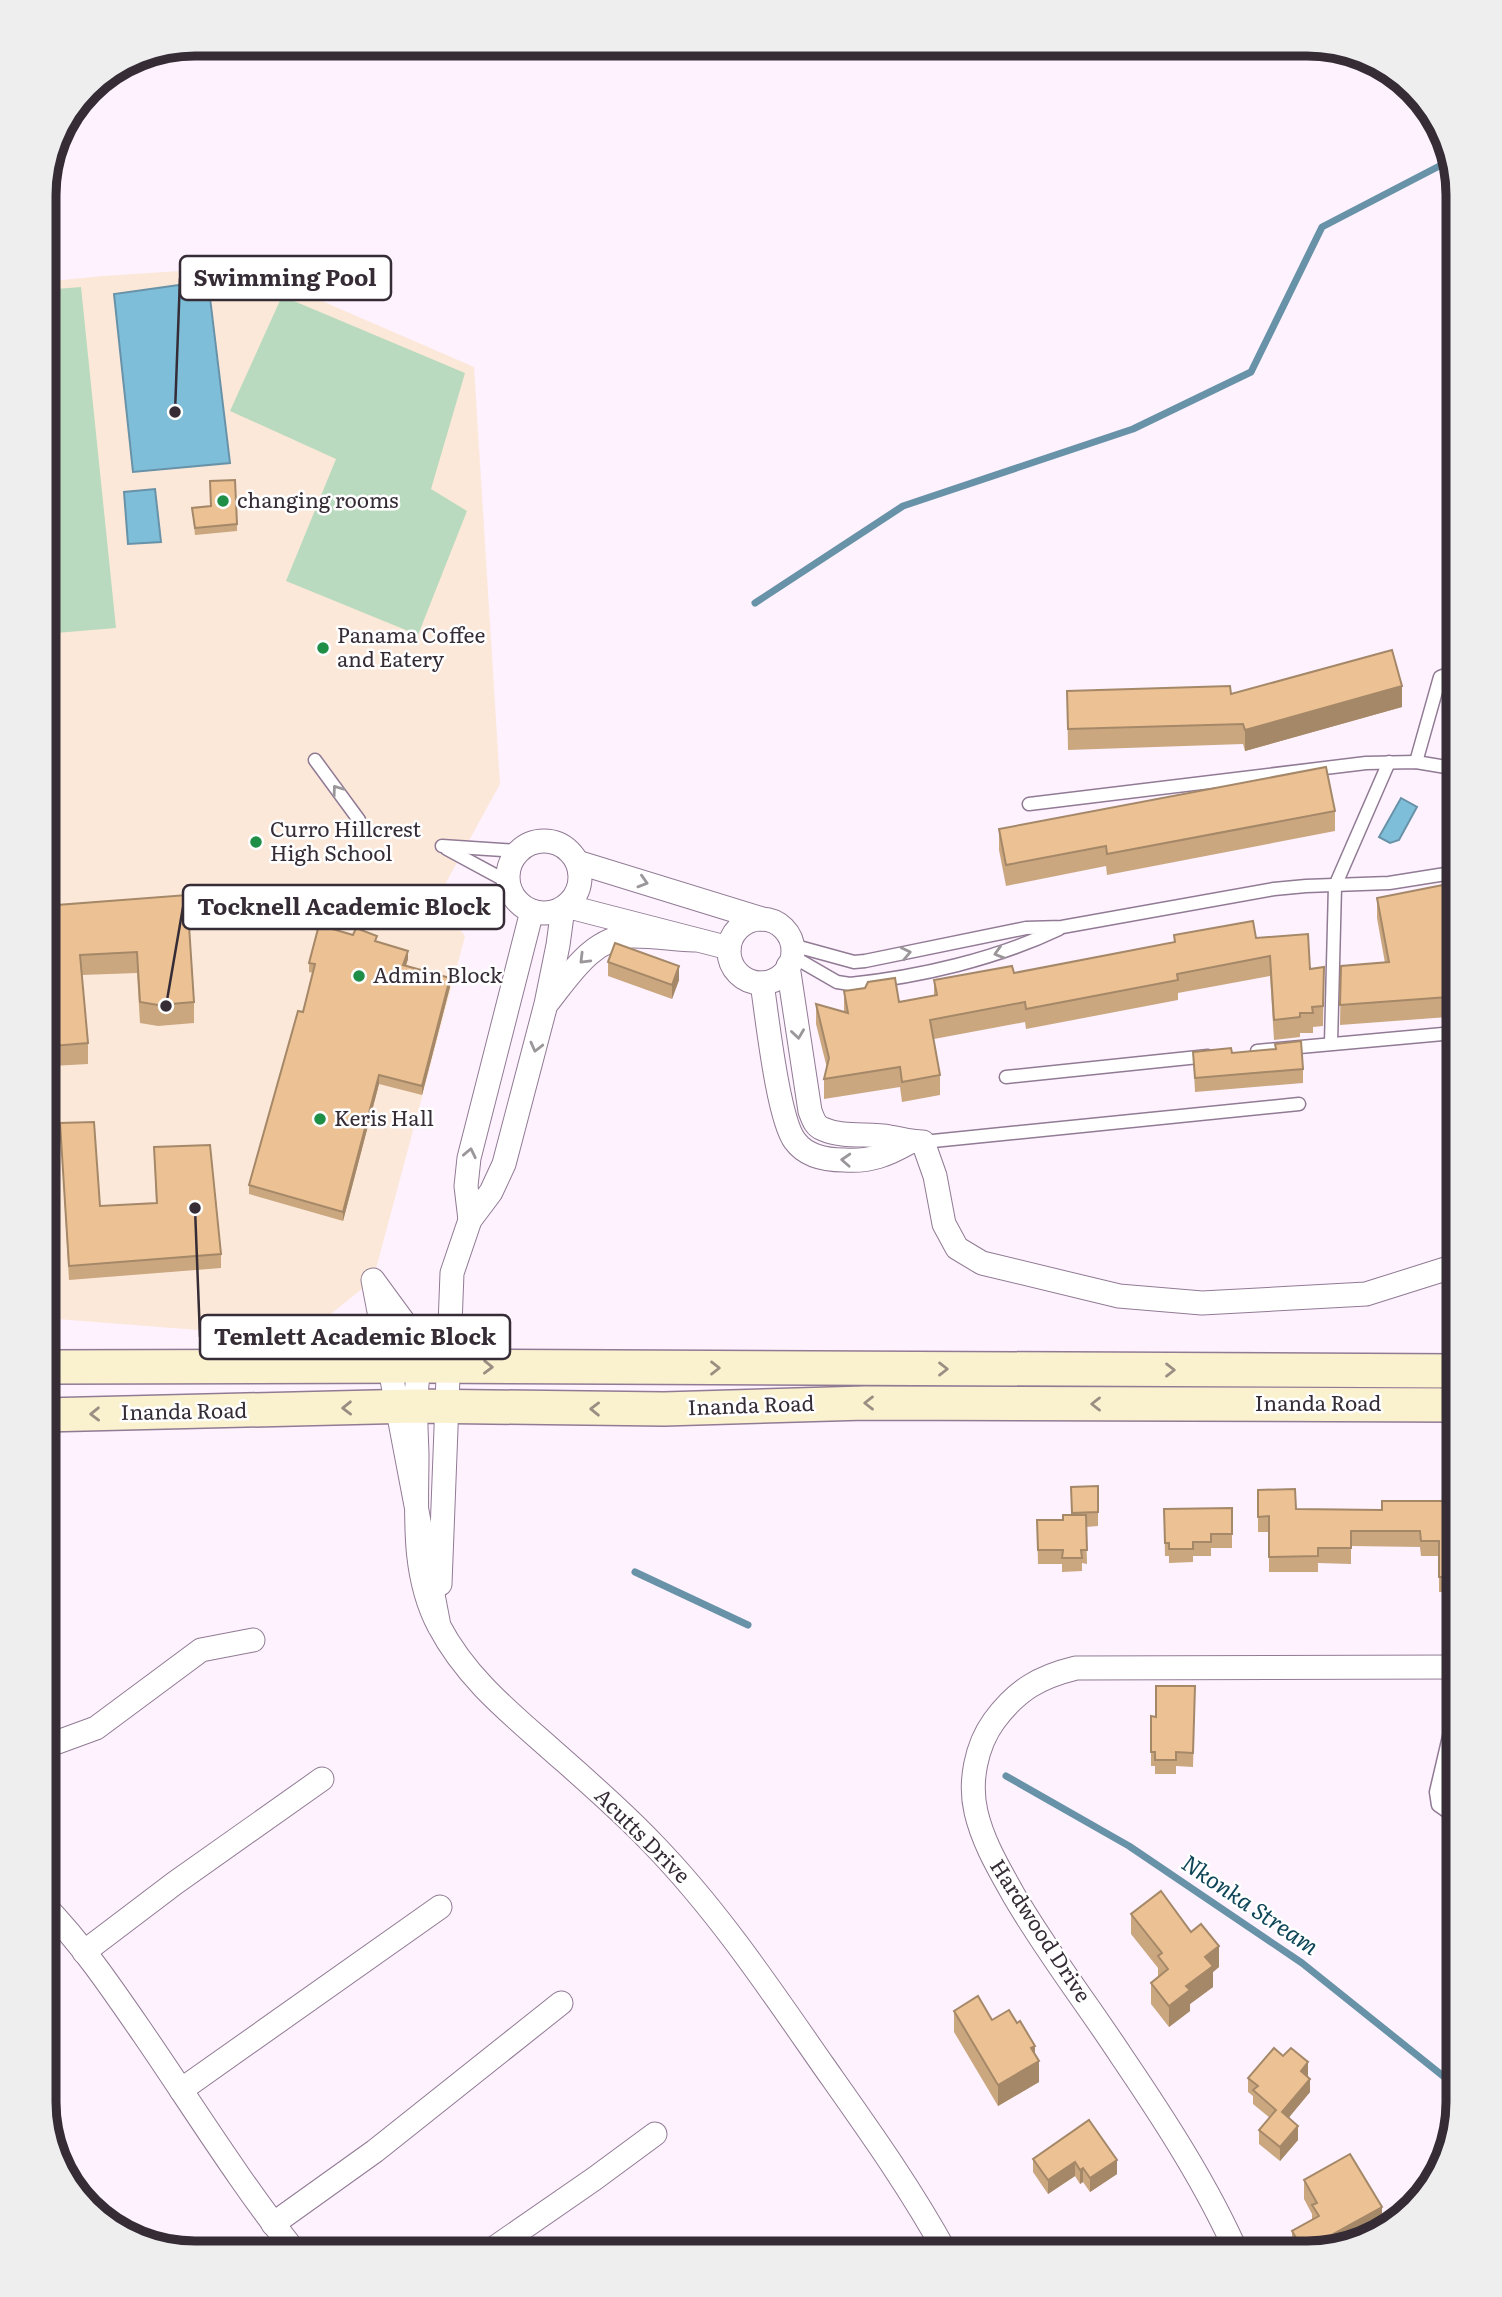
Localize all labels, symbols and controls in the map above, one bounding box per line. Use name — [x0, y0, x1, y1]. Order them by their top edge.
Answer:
callout: Swimming Pool — [180, 256, 391, 300]
text: Swimming Pool — [193, 259, 377, 293]
place label: changing rooms — [237, 483, 399, 514]
marker: changing rooms — [215, 493, 231, 509]
place label: Panama Coffee and Eatery — [337, 618, 485, 673]
marker: Panama Coffee and Eatery — [315, 640, 331, 656]
one-way arrow — [333, 785, 345, 798]
place label: Curro Hillcrest High School — [270, 812, 421, 867]
marker: Curro Hillcrest High School — [248, 834, 264, 850]
one-way arrow — [636, 874, 648, 889]
callout: Tocknell Academic Block — [183, 885, 504, 929]
text: Tocknell Academic Block — [197, 888, 491, 922]
one-way arrow — [993, 944, 1005, 959]
one-way arrow — [900, 946, 912, 961]
one-way arrow — [580, 951, 593, 964]
place label: Admin Block — [373, 958, 503, 989]
marker: Admin Block — [351, 968, 367, 984]
one-way arrow — [791, 1028, 806, 1040]
one-way arrow — [529, 1041, 544, 1053]
place label: Keris Hall — [334, 1101, 434, 1132]
marker: Keris Hall — [312, 1111, 328, 1127]
one-way arrow — [462, 1147, 477, 1159]
one-way arrow — [840, 1153, 851, 1168]
callout: Temlett Academic Block — [200, 1315, 510, 1359]
text: Temlett Academic Block — [214, 1318, 497, 1352]
one-way arrow — [483, 1359, 493, 1375]
one-way arrow — [710, 1360, 721, 1376]
one-way arrow — [937, 1362, 948, 1377]
one-way arrow — [1165, 1362, 1176, 1378]
street label: Inanda Road — [687, 1386, 815, 1421]
street label: Inanda Road — [1255, 1386, 1381, 1417]
street label: Inanda Road — [120, 1393, 248, 1426]
one-way arrow — [863, 1395, 873, 1411]
one-way arrow — [1090, 1396, 1101, 1412]
one-way arrow — [341, 1400, 352, 1415]
one-way arrow — [590, 1401, 601, 1416]
one-way arrow — [89, 1406, 100, 1421]
street label: Acutts Drive — [589, 1779, 699, 1889]
water label: Nkonka Stream — [1176, 1845, 1326, 1962]
street label: Hardwood Drive — [984, 1852, 1100, 2008]

